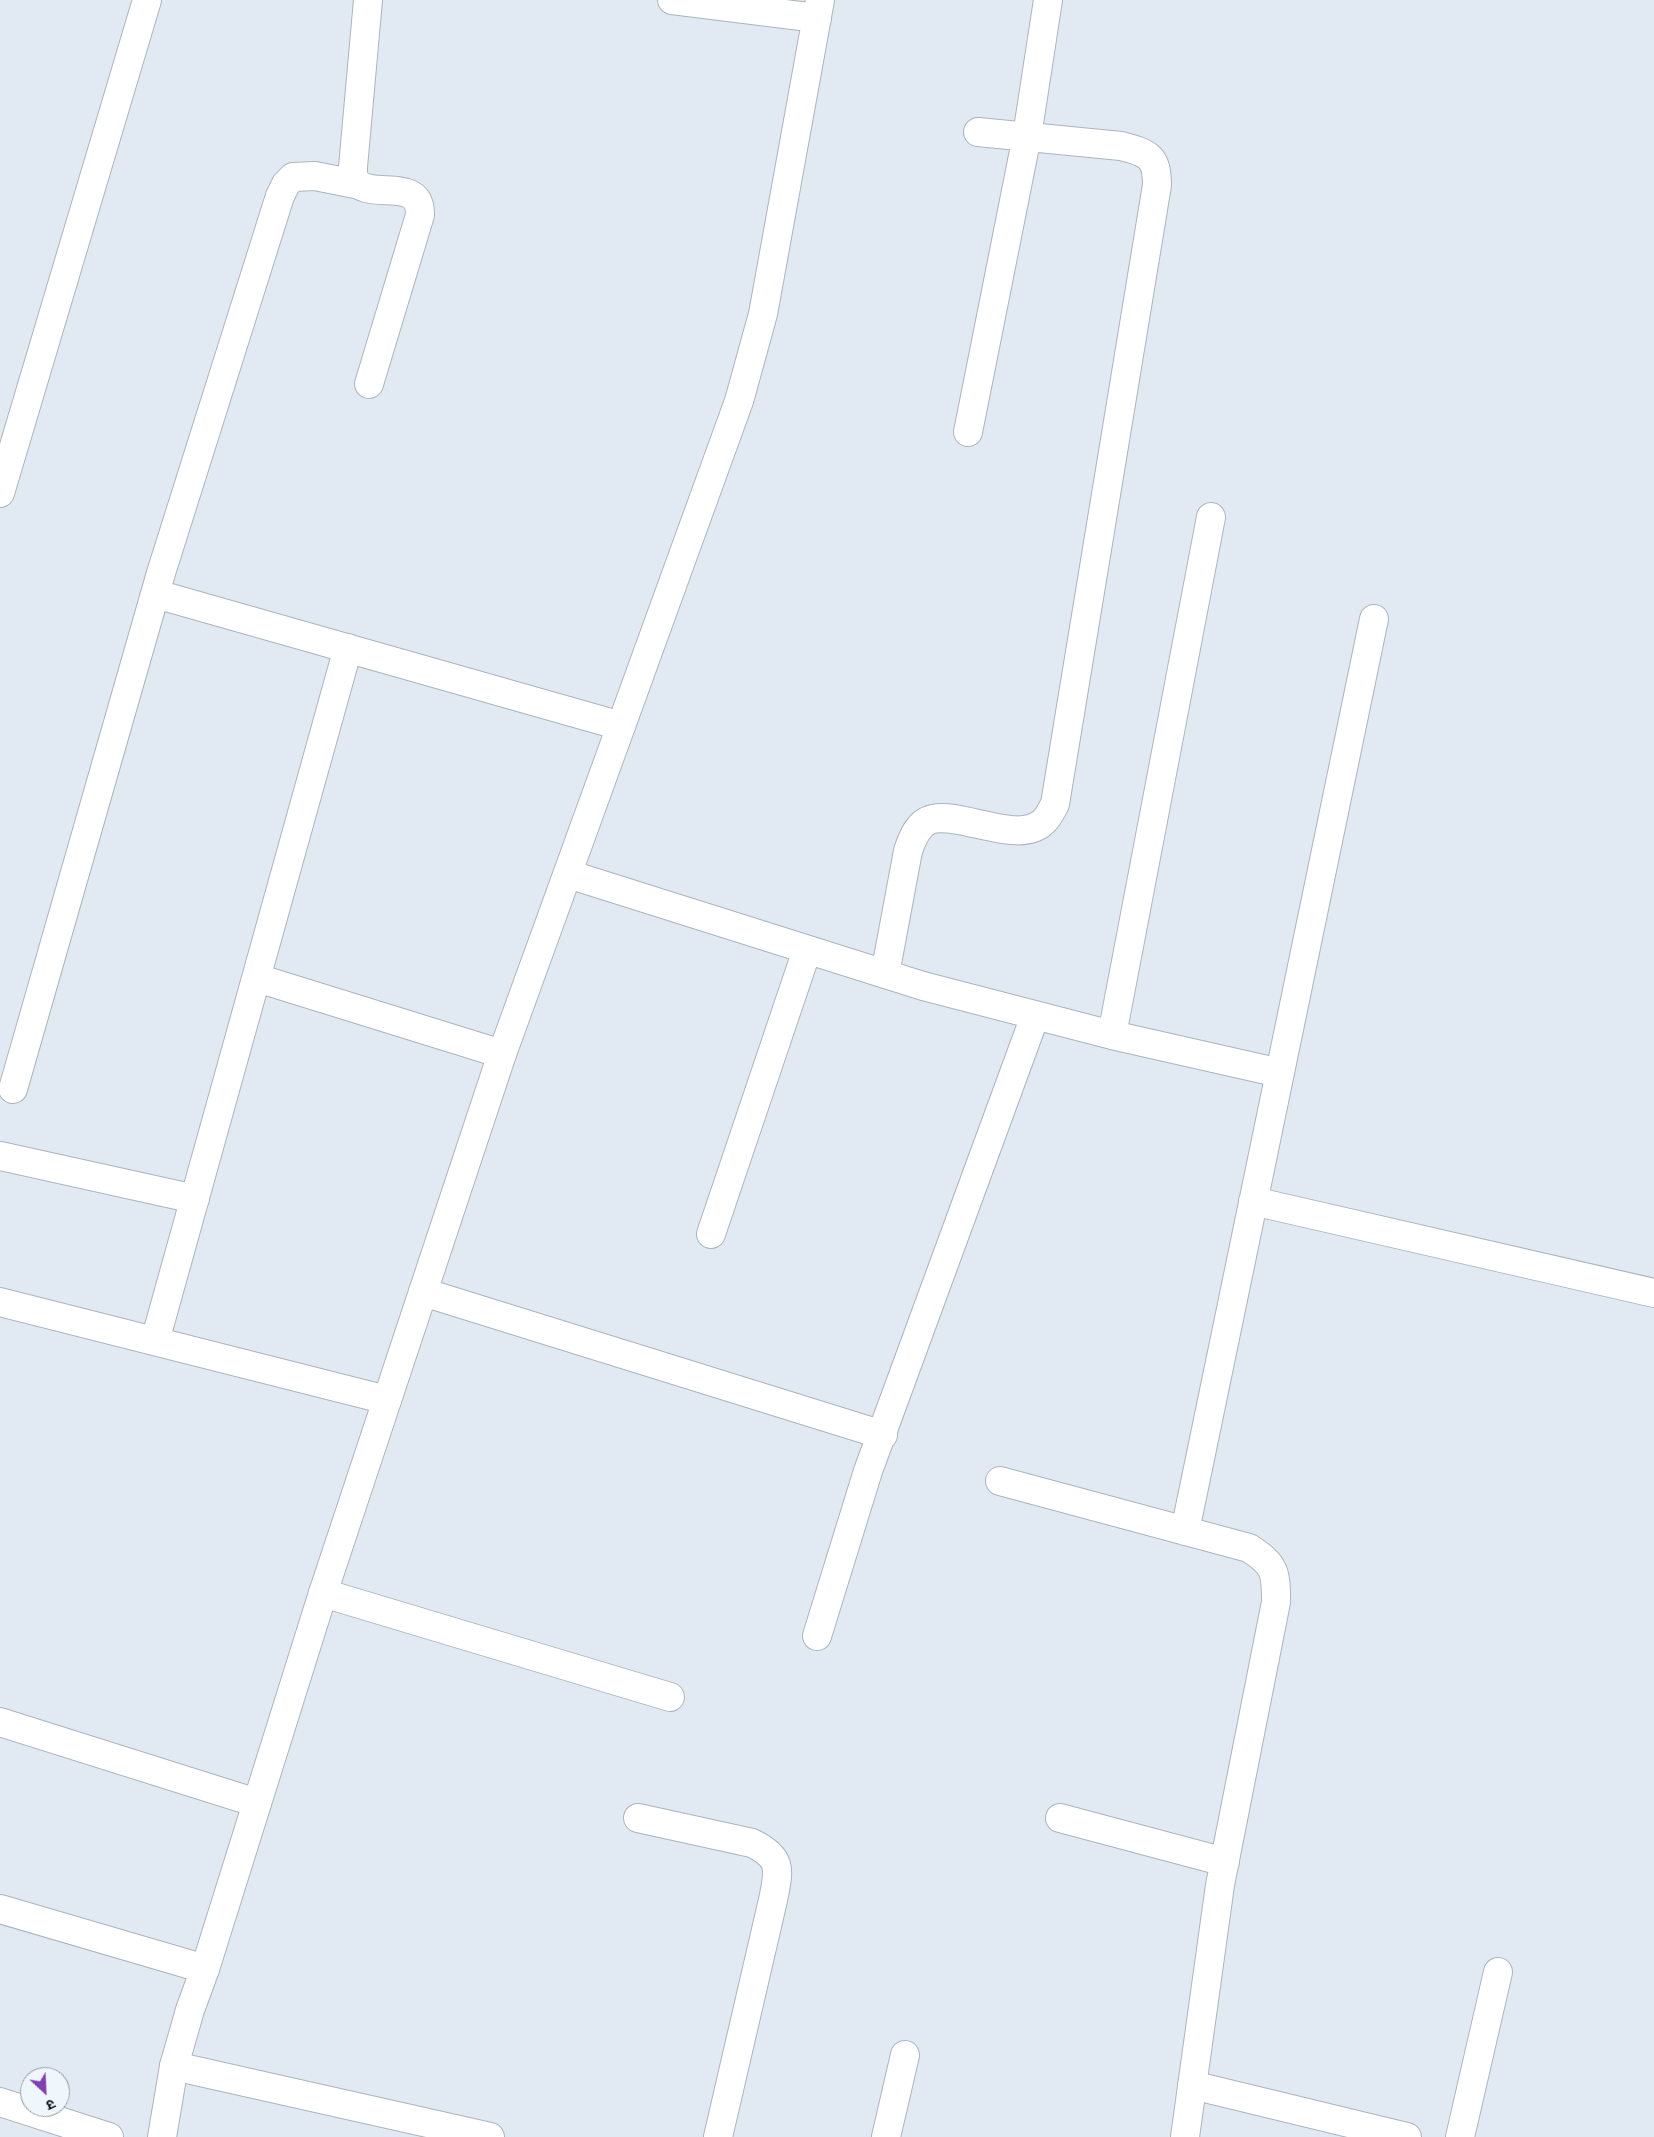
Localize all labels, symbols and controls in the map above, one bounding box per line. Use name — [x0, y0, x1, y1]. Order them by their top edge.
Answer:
north arrow — [20, 2067, 70, 2117]
text: उ — [44, 2096, 58, 2114]

